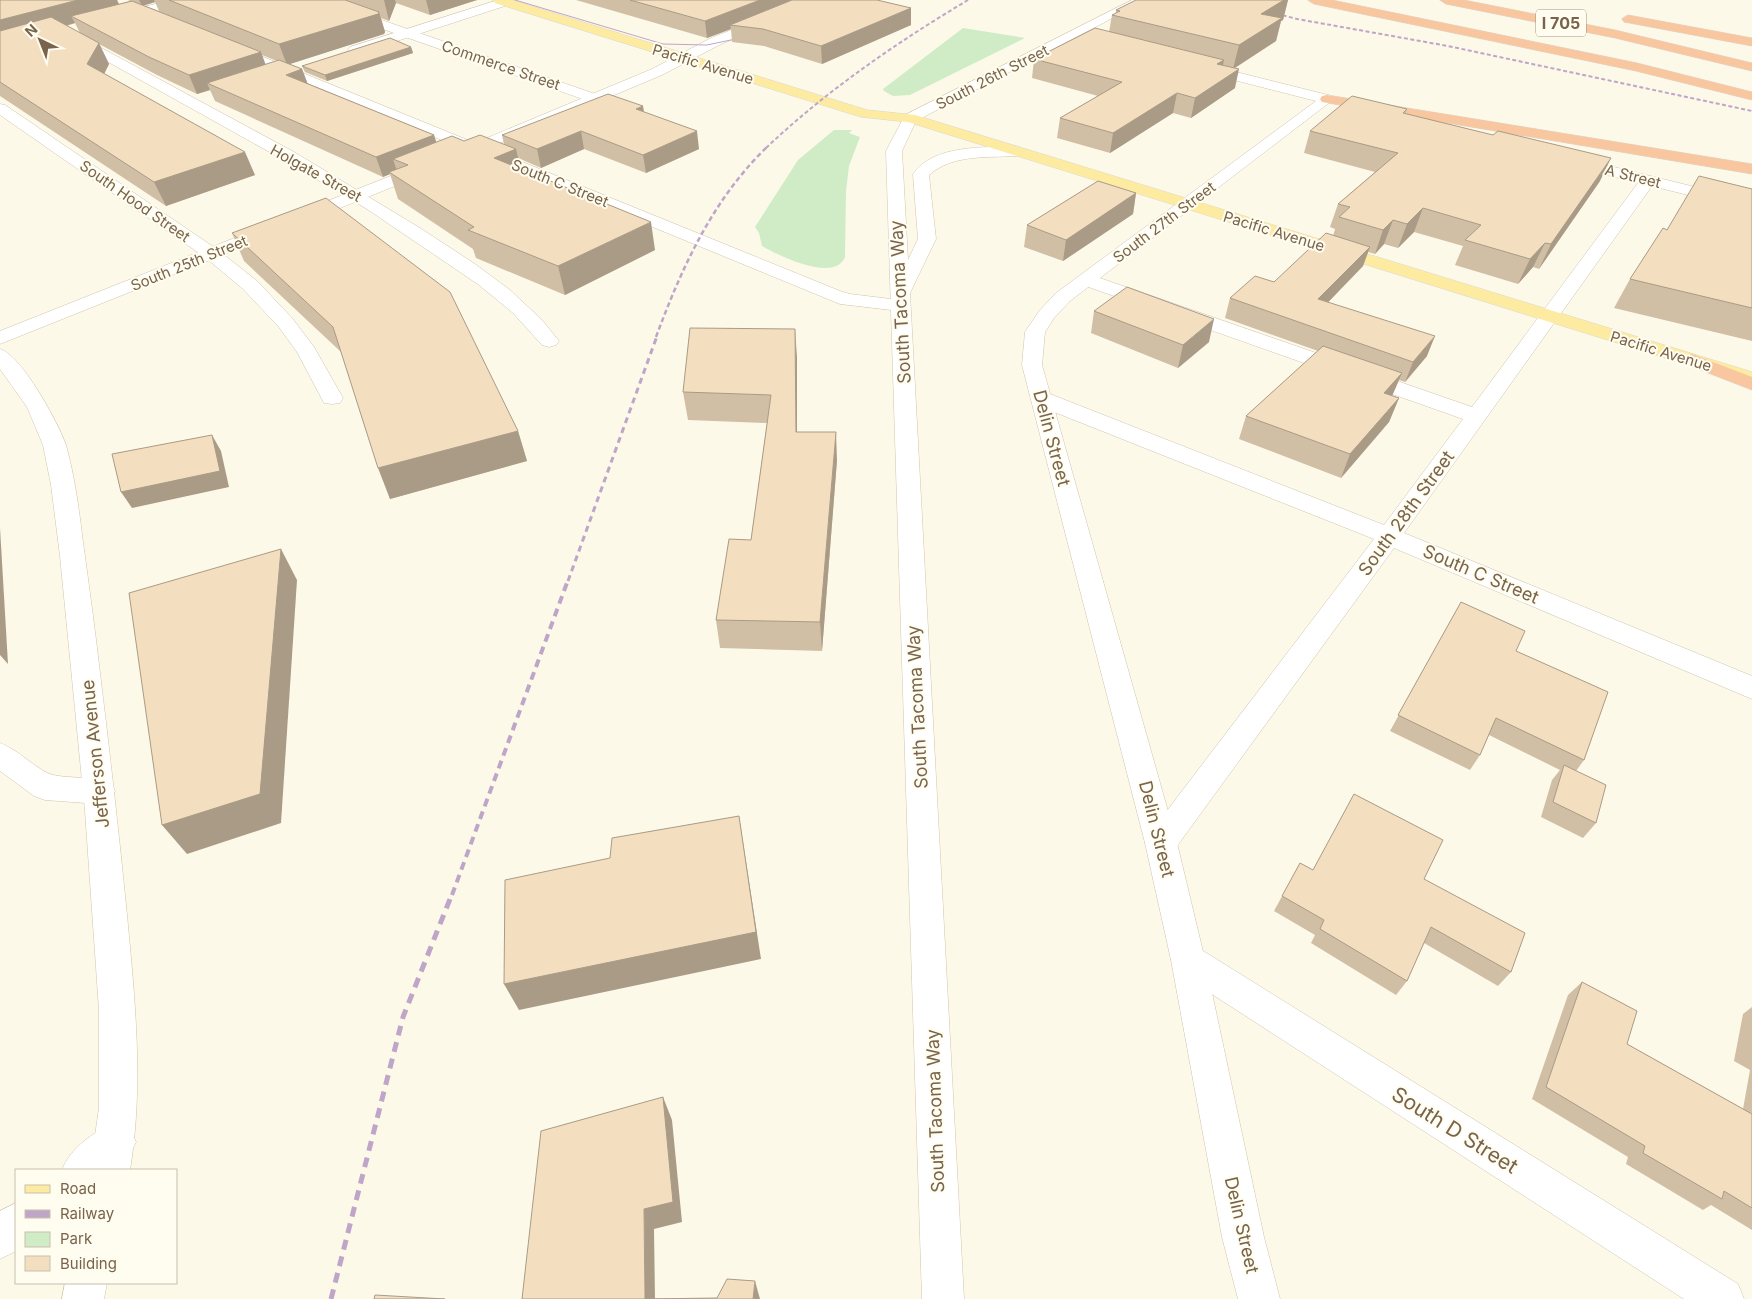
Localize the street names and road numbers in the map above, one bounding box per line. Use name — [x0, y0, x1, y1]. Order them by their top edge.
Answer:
road number: I 705 — [1536, 9, 1586, 36]
street label: Commerce Street — [439, 36, 563, 94]
street label: Pacific Avenue — [650, 40, 756, 88]
street label: South 26th Street — [932, 40, 1052, 114]
street label: Holgate Street — [267, 140, 365, 206]
street label: South C Street — [509, 155, 611, 211]
street label: South Hood Street — [76, 156, 194, 246]
street label: A Street — [1603, 160, 1663, 192]
street label: South 27th Street — [1109, 177, 1219, 267]
street label: Pacific Avenue — [1221, 207, 1327, 255]
street label: South Tacoma Way — [885, 220, 915, 384]
street label: South 25th Street — [128, 231, 250, 295]
street label: Pacific Avenue — [1608, 327, 1714, 375]
street label: Delin Street — [1029, 388, 1075, 488]
street label: South 28th Street — [1354, 446, 1458, 579]
street label: South C Street — [1420, 540, 1542, 608]
street label: South Tacoma Way — [902, 625, 932, 789]
street label: Jefferson Avenue — [77, 679, 113, 829]
street label: Delin Street — [1135, 779, 1179, 880]
street label: South Tacoma Way — [922, 1029, 948, 1193]
street label: South D Street — [1387, 1081, 1523, 1179]
street label: Delin Street — [1221, 1175, 1263, 1276]

